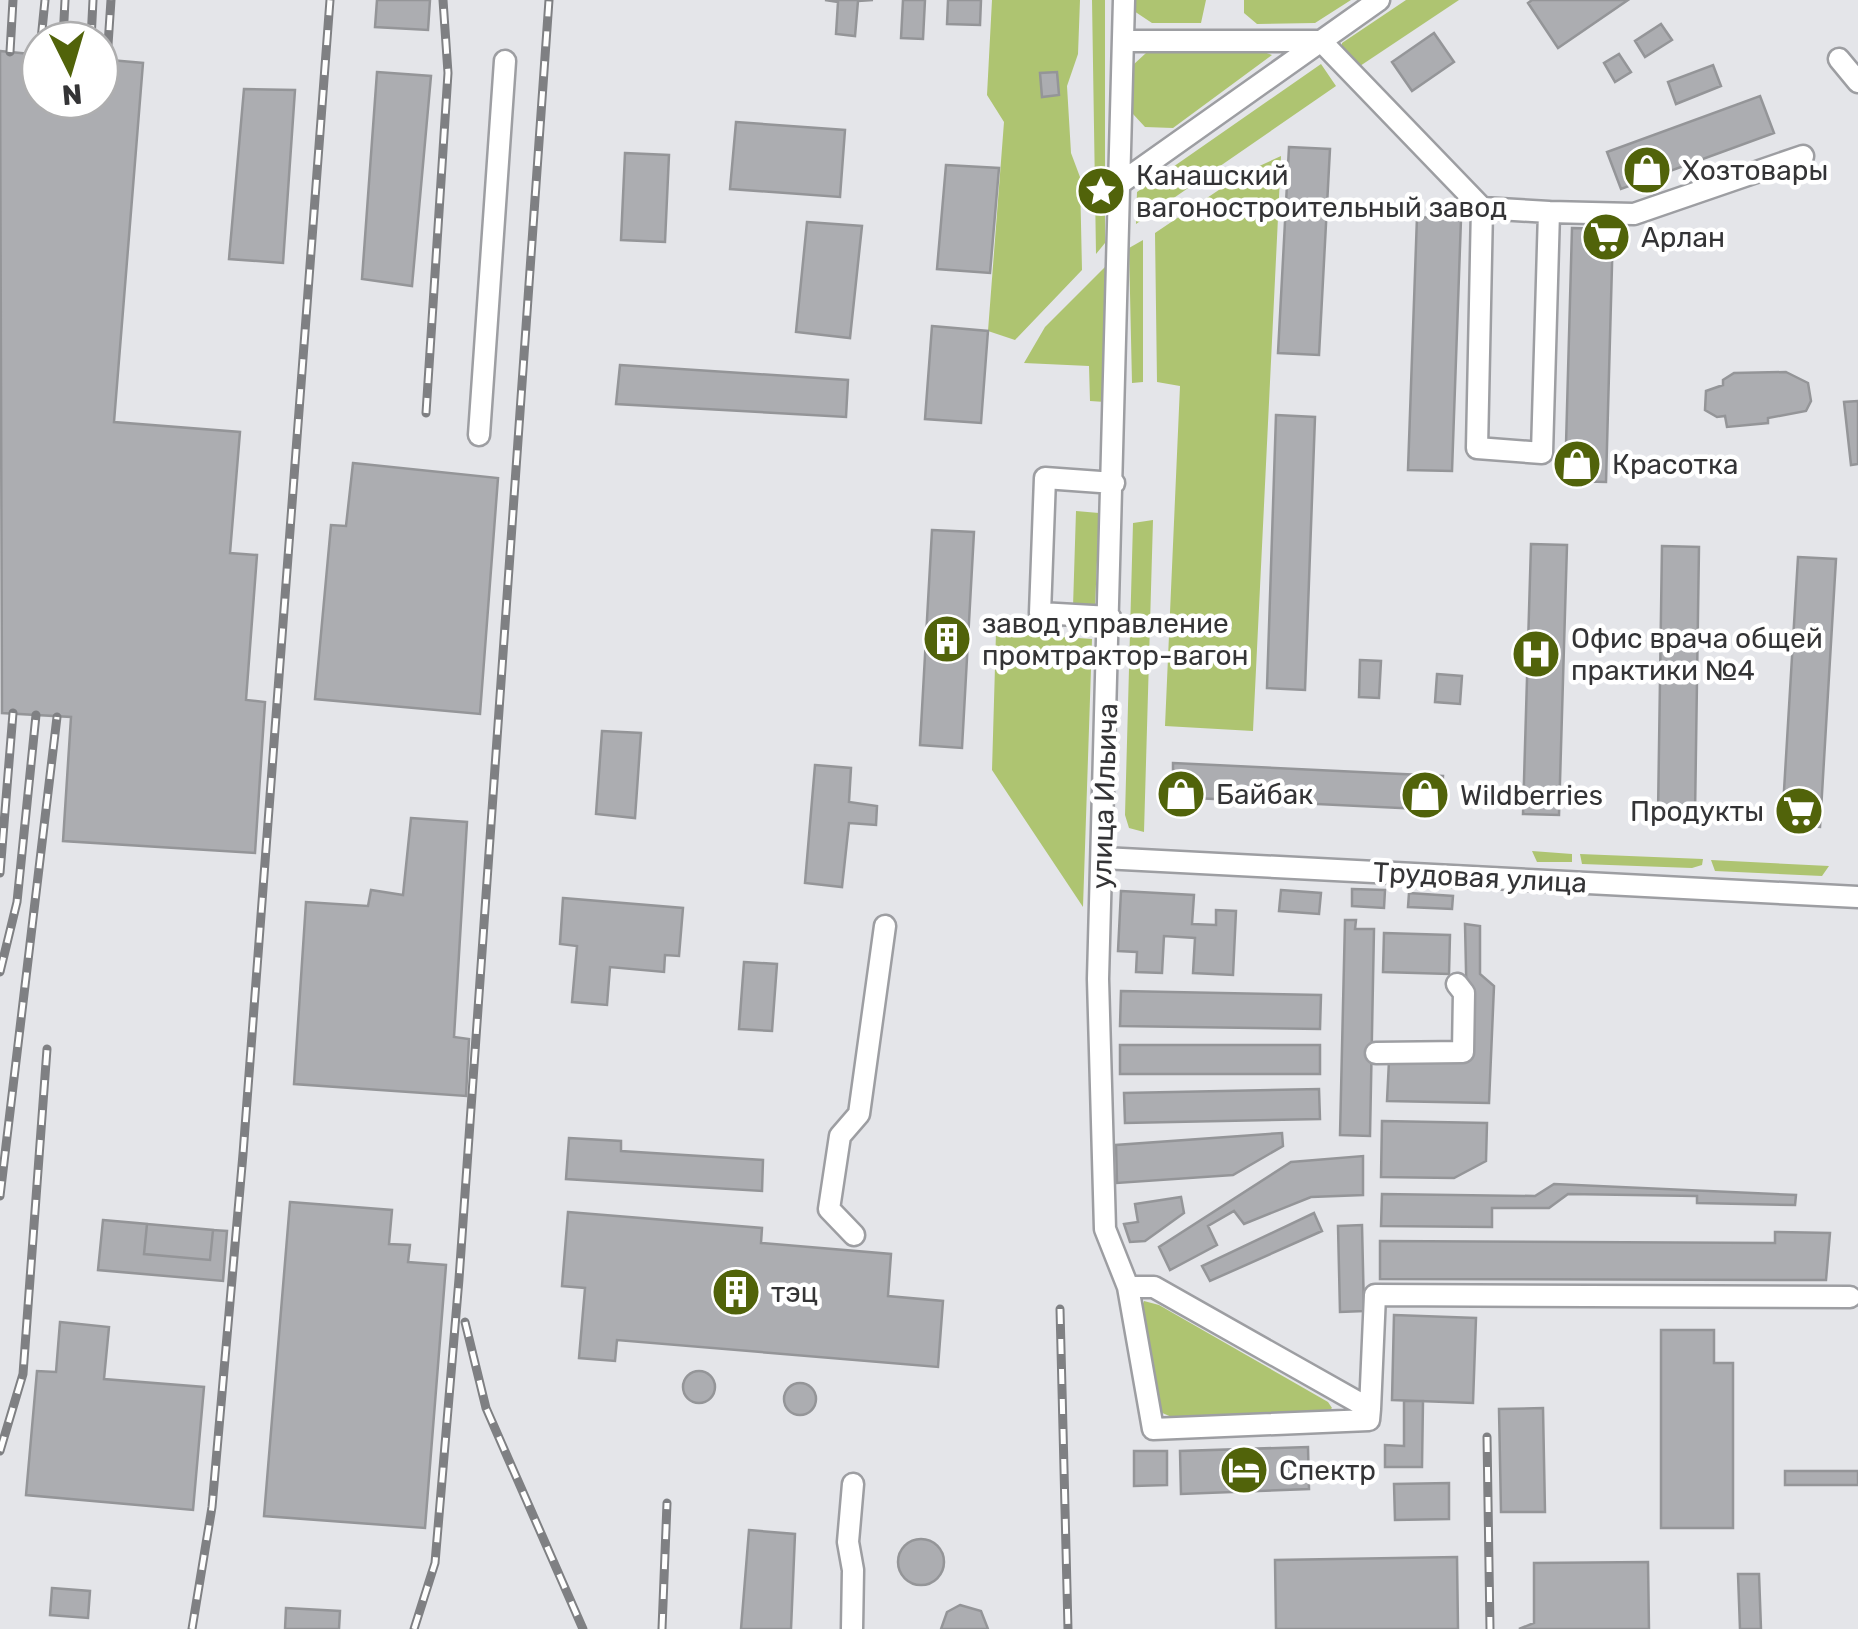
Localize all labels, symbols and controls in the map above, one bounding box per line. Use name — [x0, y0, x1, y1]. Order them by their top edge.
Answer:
north arrow — [20, 20, 120, 120]
text: N — [61, 77, 84, 112]
shop icon: Хозтовары — [1621, 144, 1673, 196]
place label: Хозтовары — [1682, 154, 1828, 187]
place label: Канашский вагоностроительный завод — [1136, 159, 1507, 224]
place icon: Канашский вагоностроительный завод — [1075, 165, 1127, 217]
supermarket icon: Арлан — [1580, 211, 1632, 263]
place label: Арлан — [1641, 221, 1725, 254]
shop icon: Красотка — [1551, 438, 1603, 490]
place label: Красотка — [1612, 448, 1738, 481]
place label: завод управление промтрактор-вагон — [982, 607, 1249, 672]
building icon: завод управление промтрактор-вагон — [921, 613, 973, 665]
place label: Офис врача общей практики №4 — [1571, 622, 1823, 687]
hospital icon: Офис врача общей практики №4 — [1510, 628, 1562, 680]
street label: улица Ильича — [1085, 702, 1124, 890]
shop icon: Байбак — [1155, 768, 1207, 820]
shop icon: Wildberries — [1399, 769, 1451, 821]
place label: Байбак — [1216, 778, 1313, 811]
place label: Wildberries — [1460, 779, 1603, 812]
supermarket icon: Продукты — [1773, 785, 1825, 837]
place label: Продукты — [1630, 795, 1764, 828]
street label: Трудовая улица — [1372, 855, 1588, 900]
building icon: тэц — [710, 1266, 762, 1318]
place label: тэц — [771, 1276, 818, 1309]
hotel icon: Спектр — [1218, 1444, 1270, 1496]
place label: Спектр — [1279, 1454, 1376, 1487]

